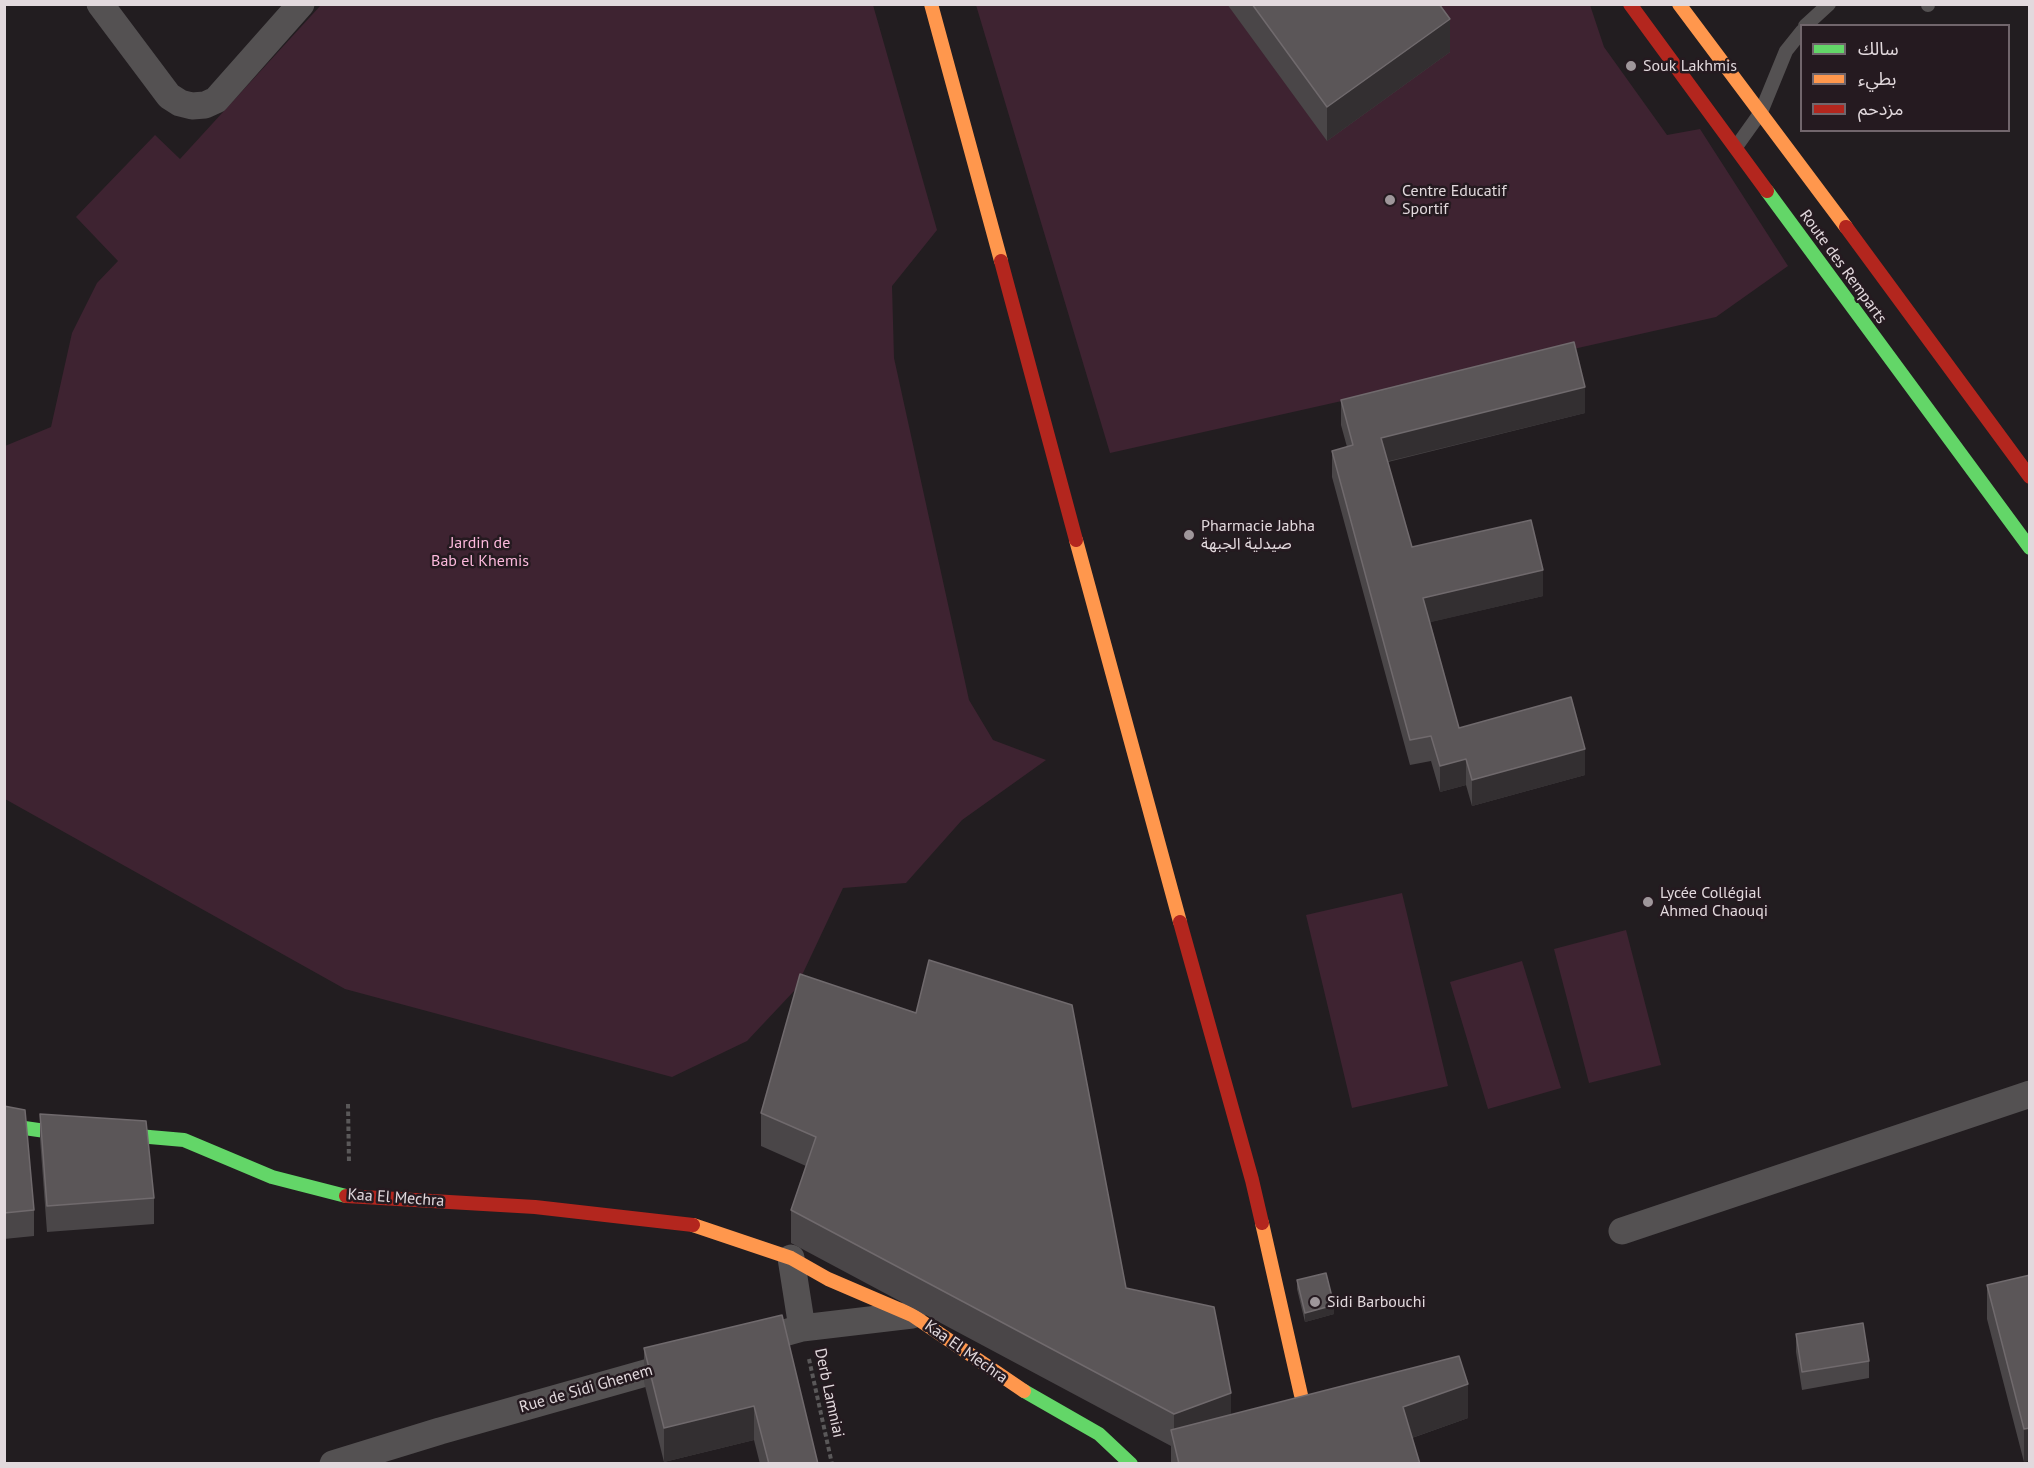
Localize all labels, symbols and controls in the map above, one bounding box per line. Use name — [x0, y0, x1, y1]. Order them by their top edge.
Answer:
legend — [1800, 24, 2010, 132]
text: سالك — [1858, 37, 1899, 60]
place label: Souk Lakhmis — [1643, 56, 1737, 76]
marker: Souk Lakhmis — [1624, 59, 1638, 73]
text: بطيء — [1858, 67, 1896, 90]
text: مزدحم — [1858, 97, 1903, 120]
place label: Centre Educatif Sportif — [1402, 181, 1506, 219]
marker: Centre Educatif Sportif — [1383, 193, 1397, 207]
street label: Route des Remparts — [1795, 206, 1891, 328]
place label: Pharmacie Jabha صيدلية الجبهة — [1201, 516, 1315, 554]
marker: Pharmacie Jabha صيدلية الجبهة — [1182, 528, 1196, 542]
park label: Jardin de Bab el Khemis — [431, 533, 529, 571]
place label: Lycée Collégial Ahmed Chaouqi — [1660, 883, 1768, 921]
marker: Lycée Collégial Ahmed Chaouqi — [1641, 895, 1655, 909]
street label: Kaa El Mechra — [347, 1185, 445, 1211]
place label: Sidi Barbouchi — [1327, 1292, 1426, 1312]
marker: Sidi Barbouchi — [1308, 1295, 1322, 1309]
street label: Kaa El Mechra — [921, 1316, 1011, 1388]
street label: Derb Lamniai — [810, 1346, 848, 1440]
street label: Rue de Sidi Ghenem — [517, 1361, 655, 1417]

